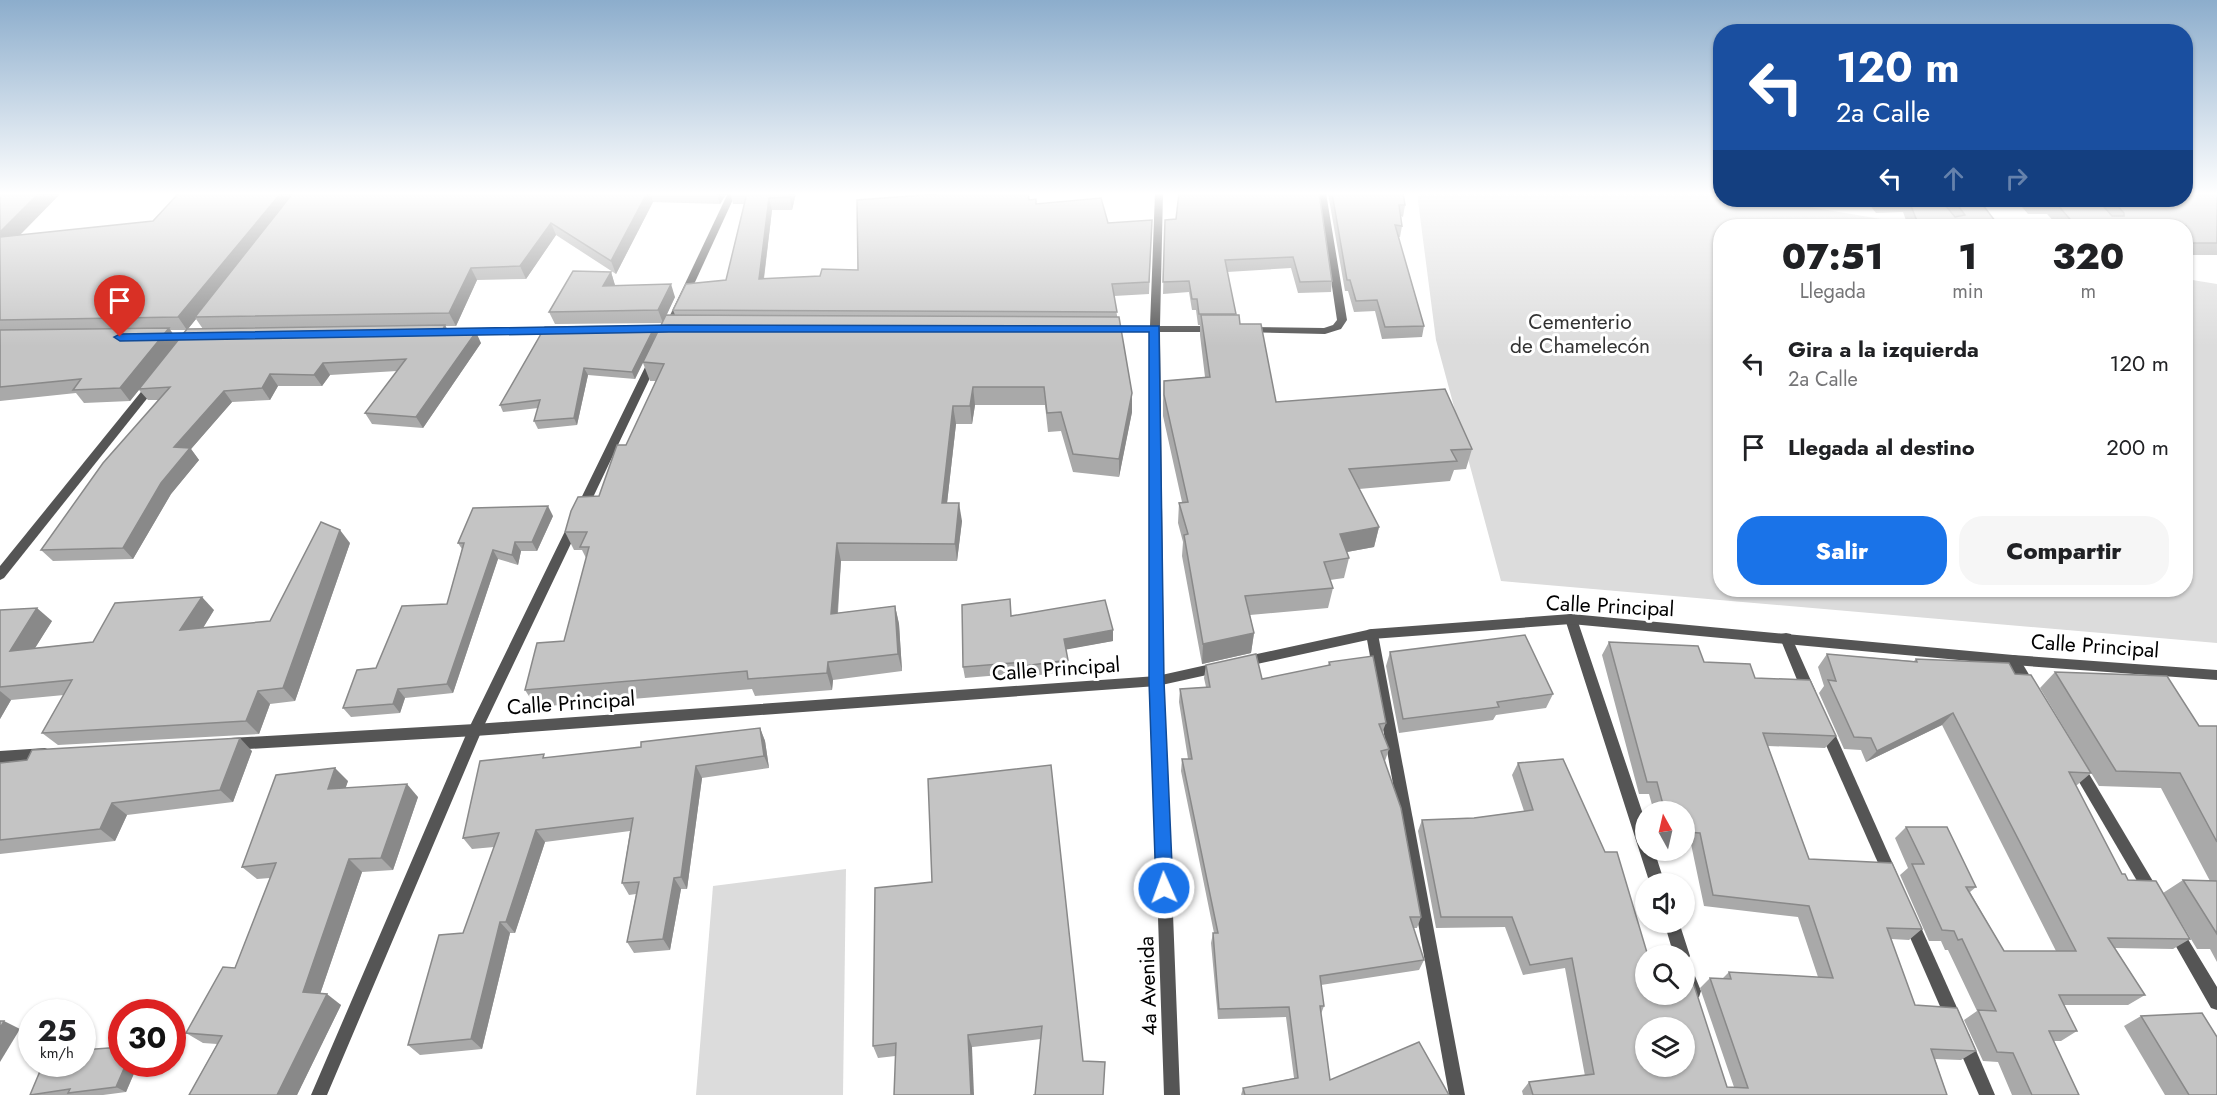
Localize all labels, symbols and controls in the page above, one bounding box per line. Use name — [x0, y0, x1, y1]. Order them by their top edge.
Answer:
text: 120 m — [1836, 37, 1960, 98]
icon: left — [1737, 48, 1815, 126]
text: 2a Calle — [1836, 93, 1930, 132]
icon: left — [1874, 162, 1907, 195]
icon: ahead — [1937, 162, 1970, 195]
icon: right — [2000, 162, 2033, 195]
text: 07:51 — [1782, 230, 1884, 282]
text: 1 — [1958, 230, 1977, 282]
text: 320 — [2052, 230, 2124, 282]
pin — [94, 275, 145, 337]
text: Llegada — [1800, 277, 1866, 306]
text: min — [1952, 277, 1984, 306]
text: m — [2080, 277, 2096, 306]
icon: arrive — [103, 284, 136, 317]
park label: Cementerio de Chamelecón — [1510, 307, 1650, 361]
text: Gira a la izquierda — [1788, 333, 1979, 365]
icon: left — [1737, 347, 1770, 380]
text: 120 m — [2110, 347, 2169, 379]
text: 2a Calle — [1788, 365, 1858, 394]
icon: arrive — [1737, 431, 1770, 464]
text: Llegada al destino — [1788, 431, 1975, 463]
text: 200 m — [2106, 431, 2169, 463]
button: Salir — [1737, 516, 1947, 585]
button: Compartir — [1959, 516, 2169, 585]
street label: Calle Principal — [1545, 588, 1675, 624]
street label: Calle Principal — [2030, 627, 2160, 665]
street label: Calle Principal — [991, 650, 1121, 688]
street label: Calle Principal — [506, 684, 636, 722]
north arrow — [1635, 801, 1695, 861]
map controls — [1635, 801, 1695, 1077]
position arrow — [1132, 856, 1196, 920]
button: sound — [1635, 873, 1695, 933]
street label: 4a Avenida — [1131, 936, 1165, 1036]
button: search — [1635, 945, 1695, 1005]
speed limit sign: 30 — [108, 999, 186, 1077]
text: 25 — [37, 1009, 77, 1052]
button: layers — [1635, 1017, 1695, 1077]
text: km/h — [40, 1042, 74, 1064]

